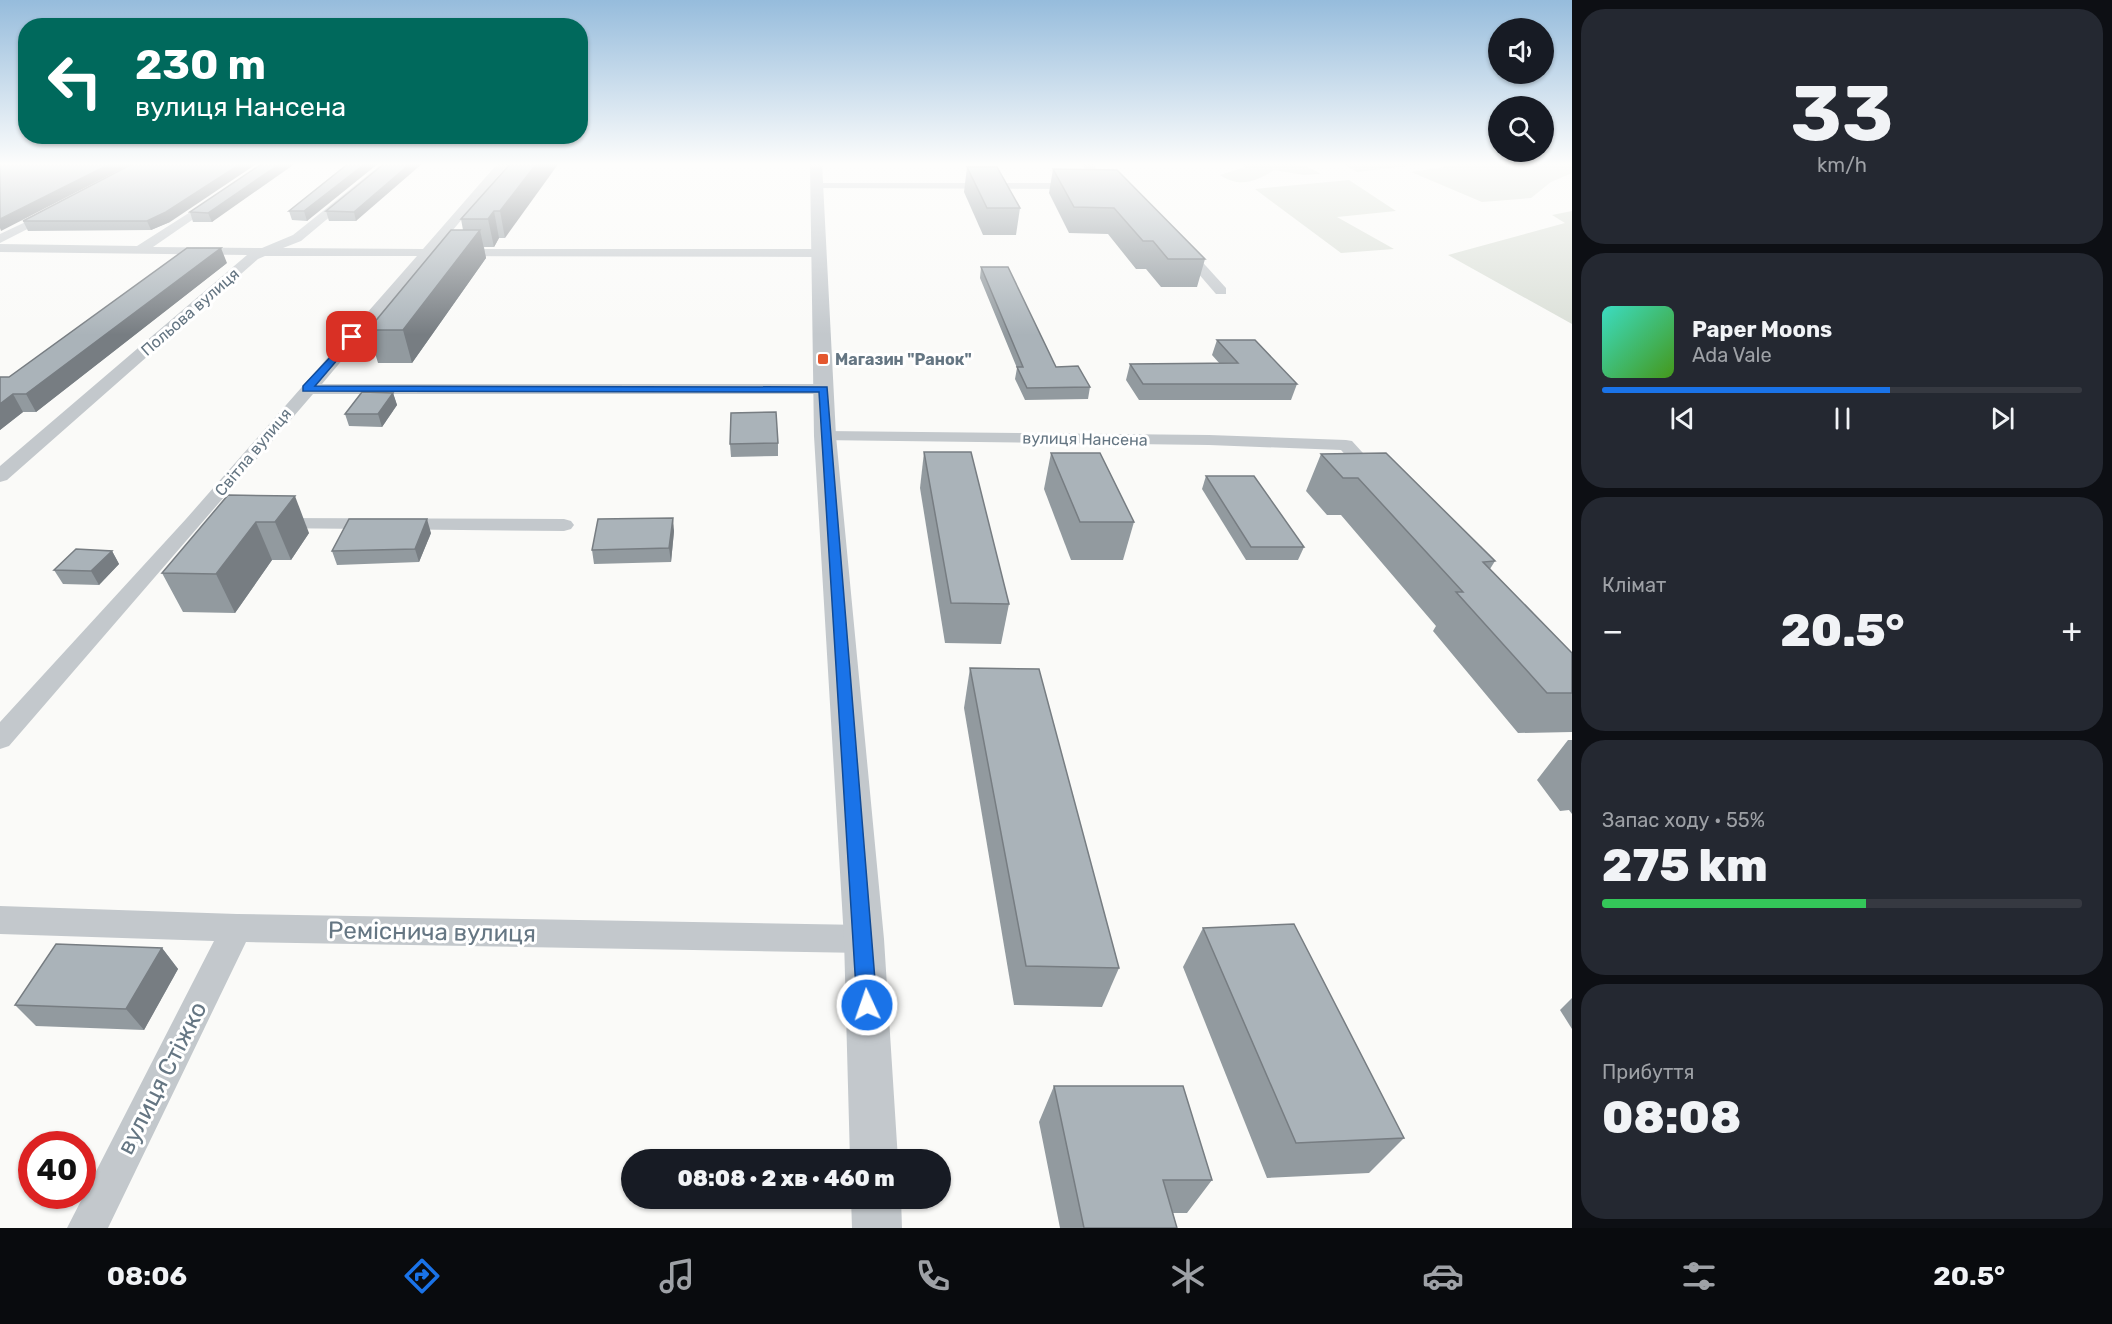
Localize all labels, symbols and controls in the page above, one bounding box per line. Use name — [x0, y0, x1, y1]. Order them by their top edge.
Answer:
map controls — [1488, 18, 1554, 162]
button: sound — [1488, 18, 1554, 84]
text: 230 m — [135, 40, 266, 90]
icon: left — [36, 42, 114, 120]
text: 33 — [1791, 67, 1893, 160]
text: вулиця Нансена — [135, 91, 346, 123]
button: search — [1488, 96, 1554, 162]
text: km/h — [1817, 153, 1867, 177]
street label: Польова вулиця — [137, 264, 243, 360]
pin — [326, 311, 377, 362]
text: Paper Moons — [1692, 316, 1832, 343]
icon: arrive — [335, 320, 368, 353]
text: Ada Vale — [1692, 343, 1772, 367]
place label: Магазин "Ранок" — [835, 350, 972, 369]
marker: Магазин "Ранок" — [816, 352, 830, 366]
icon: previous — [1666, 402, 1699, 435]
icon: pause — [1826, 402, 1859, 435]
icon: next — [1986, 402, 2019, 435]
street label: Світла вулиця — [211, 404, 295, 500]
street label: вулиця Нансена — [1022, 428, 1148, 450]
text: Клімат — [1602, 573, 1666, 597]
text: 20.5° — [1780, 604, 1905, 657]
text: − — [1602, 611, 1623, 650]
text: + — [2061, 611, 2082, 650]
text: Запас ходу · 55% — [1602, 808, 1765, 832]
text: 275 km — [1602, 839, 1768, 892]
street label: Реміснича вулиця — [328, 916, 536, 948]
position arrow — [835, 973, 899, 1037]
street label: вулиця Стіжко — [111, 997, 213, 1159]
text: Прибуття — [1602, 1060, 1694, 1084]
text: 08:08 — [1602, 1091, 1741, 1144]
speed limit sign: 40 — [18, 1131, 96, 1209]
text: 08:08 · 2 хв · 460 m — [677, 1165, 895, 1192]
icon: directions — [401, 1255, 443, 1297]
icon: music — [656, 1255, 698, 1297]
icon: phone — [912, 1255, 954, 1297]
icon: climate — [1167, 1255, 1209, 1297]
icon: car — [1422, 1255, 1464, 1297]
icon: filters — [1678, 1255, 1720, 1297]
text: 08:06 — [107, 1260, 187, 1292]
text: 20.5° — [1933, 1260, 2005, 1292]

